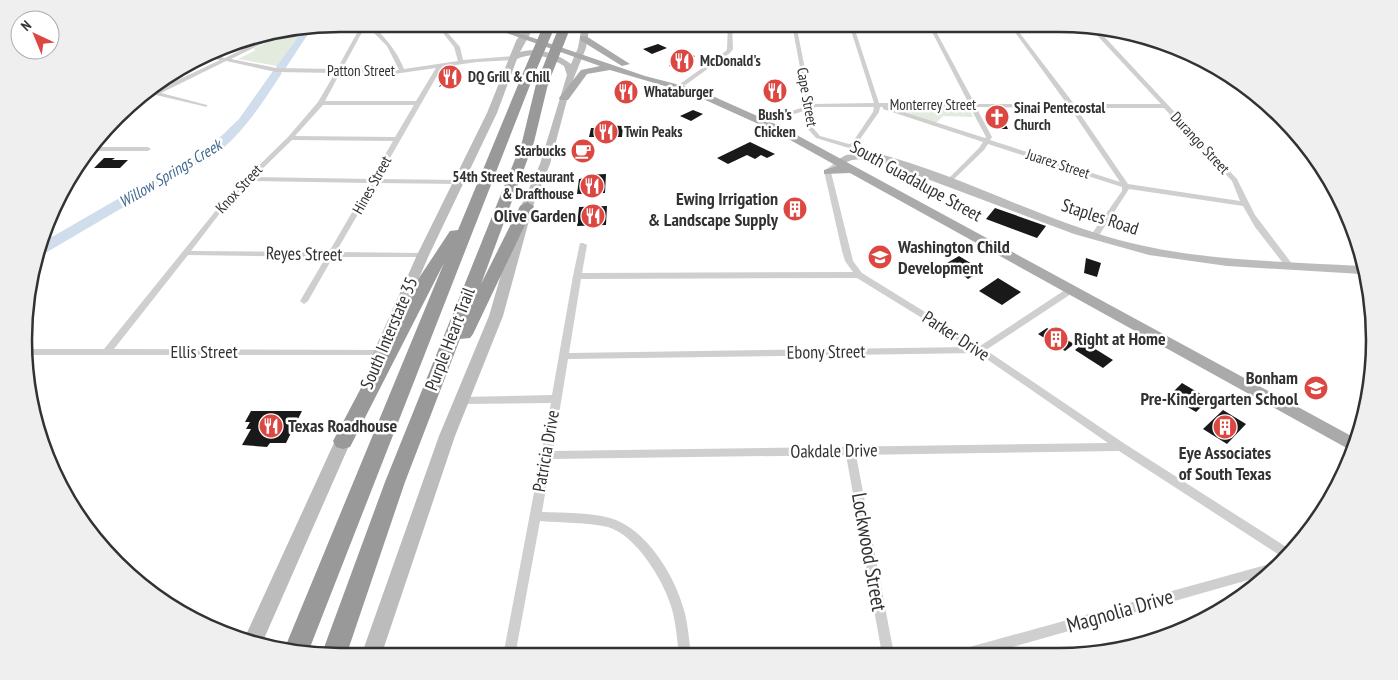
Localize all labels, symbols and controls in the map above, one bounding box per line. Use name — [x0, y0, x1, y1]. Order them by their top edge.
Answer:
north arrow — [10, 10, 60, 60]
text: N — [17, 17, 35, 35]
restaurant icon: McDonald's — [669, 48, 695, 74]
place label: McDonald's — [700, 51, 761, 70]
street label: Patton Street — [327, 61, 395, 80]
restaurant icon: DQ Grill & Chill — [437, 64, 463, 90]
street label: Cape Street — [793, 66, 822, 128]
place label: DQ Grill & Chill — [468, 67, 550, 86]
restaurant icon: Bush's Chicken — [762, 78, 788, 104]
restaurant icon: Whataburger — [613, 79, 639, 105]
place label: Whataburger — [643, 82, 714, 101]
street label: Monterrey Street — [890, 95, 976, 114]
place label: Sinai Pentecostal Church — [1014, 98, 1106, 134]
church icon: Sinai Pentecostal Church — [984, 104, 1010, 130]
place label: Bush's Chicken — [754, 105, 796, 141]
street label: Durango Street — [1167, 108, 1234, 178]
restaurant icon: Twin Peaks — [593, 119, 619, 145]
place label: Twin Peaks — [624, 122, 682, 141]
water label: Willow Springs Creek — [115, 134, 226, 211]
street label: South Guadalupe Street — [846, 135, 986, 226]
cafe icon: Starbucks — [570, 138, 596, 164]
place label: Starbucks — [514, 141, 566, 160]
street label: Juarez Street — [1023, 144, 1092, 183]
street label: Hines Street — [348, 152, 395, 217]
street label: Knox Street — [211, 160, 266, 217]
place label: 54th Street Restaurant & Drafthouse — [452, 167, 575, 203]
restaurant icon: 54th Street Restaurant & Drafthouse — [579, 173, 605, 199]
place label: Ewing Irrigation & Landscape Supply — [648, 187, 779, 231]
street label: Staples Road — [1059, 193, 1142, 240]
building icon: Ewing Irrigation & Landscape Supply — [782, 196, 808, 222]
restaurant icon: Olive Garden — [580, 203, 606, 229]
place label: Olive Garden — [494, 204, 576, 227]
place label: Washington Child Development — [897, 235, 1010, 279]
street label: Reyes Street — [266, 241, 342, 266]
school or university icon: Washington Child Development — [867, 244, 893, 270]
street label: South Interstate 35 — [355, 273, 423, 392]
street label: Purple Heart Trail — [419, 283, 480, 394]
street label: Parker Drive — [918, 305, 994, 366]
building icon: Right at Home — [1043, 326, 1069, 352]
place label: Right at Home — [1074, 327, 1166, 350]
street label: Ebony Street — [787, 339, 865, 364]
street label: Ellis Street — [170, 340, 238, 363]
place label: Bonham Pre-Kindergarten School — [1141, 366, 1299, 410]
school or university icon: Bonham Pre-Kindergarten School — [1303, 375, 1329, 401]
street label: Patricia Drive — [527, 408, 564, 494]
restaurant icon: Texas Roadhouse — [258, 413, 284, 439]
place label: Texas Roadhouse — [288, 414, 398, 437]
building icon: Eye Associates of South Texas — [1212, 414, 1238, 440]
street label: Oakdale Drive — [790, 438, 878, 463]
place label: Eye Associates of South Texas — [1179, 441, 1271, 485]
street label: Lockwood Street — [846, 491, 893, 613]
street label: Magnolia Drive — [1063, 582, 1176, 639]

